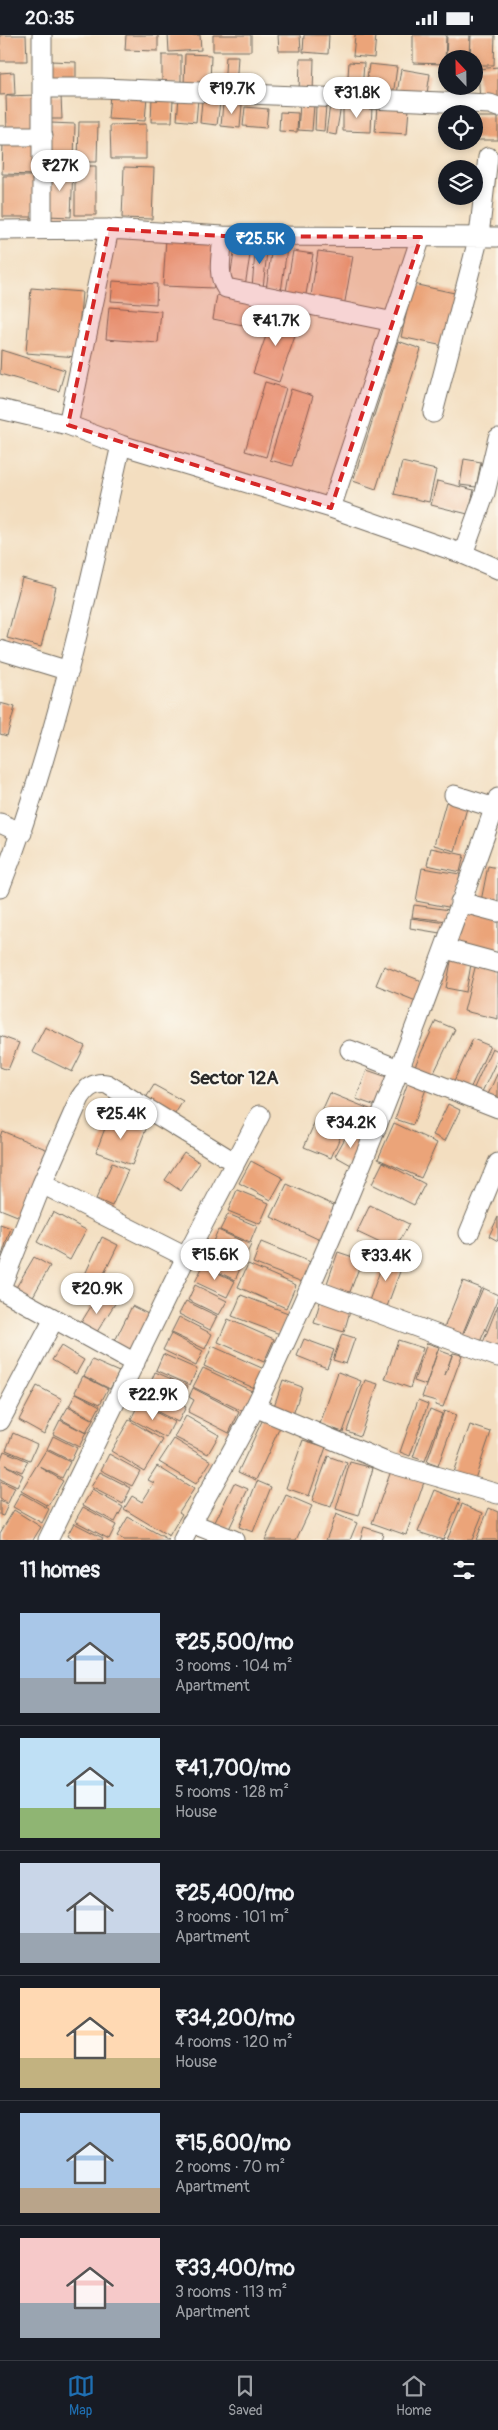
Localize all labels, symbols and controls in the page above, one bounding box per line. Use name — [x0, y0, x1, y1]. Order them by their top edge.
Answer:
text: 20:35 — [25, 6, 75, 30]
north arrow — [438, 50, 482, 95]
map controls — [438, 50, 483, 205]
pin: ₹19.7K — [191, 73, 273, 115]
pin: ₹31.8K — [316, 77, 398, 119]
text: ₹19.7K — [209, 79, 255, 99]
text: ₹31.8K — [334, 83, 380, 103]
button: locate — [438, 105, 483, 150]
pin: ₹27K — [30, 149, 90, 192]
text: ₹27K — [42, 156, 78, 176]
button: layers — [438, 160, 483, 205]
pin: ₹25.5K — [219, 223, 301, 265]
text: ₹25.5K — [235, 229, 285, 249]
pin: ₹41.7K — [235, 305, 317, 347]
text: ₹41.7K — [253, 311, 299, 331]
district label: Sector 12A — [189, 1066, 279, 1090]
pin: ₹25.4K — [80, 1097, 162, 1140]
text: ₹25.4K — [96, 1104, 146, 1124]
pin: ₹34.2K — [310, 1107, 392, 1149]
text: ₹34.2K — [326, 1113, 376, 1133]
pin: ₹15.6K — [174, 1239, 256, 1281]
pin: ₹33.4K — [345, 1239, 427, 1282]
text: ₹15.6K — [192, 1245, 239, 1265]
text: ₹33.4K — [361, 1246, 411, 1266]
pin: ₹20.9K — [56, 1273, 138, 1315]
text: ₹20.9K — [72, 1279, 122, 1299]
pin: ₹22.9K — [112, 1379, 194, 1421]
text: ₹22.9K — [129, 1385, 177, 1405]
icon: filters — [450, 1556, 478, 1584]
text: 11 homes — [20, 1557, 100, 1584]
text: ₹25,500/mo — [175, 1629, 294, 1656]
icon: home — [60, 1633, 120, 1693]
text: 3 rooms · 104 m² — [175, 1656, 292, 1676]
text: Apartment — [175, 1676, 250, 1696]
text: ₹41,700/mo — [175, 1755, 291, 1782]
icon: home — [60, 1758, 120, 1818]
text: 5 rooms · 128 m² — [175, 1782, 289, 1802]
text: House — [175, 1802, 217, 1822]
text: ₹25,400/mo — [175, 1880, 294, 1907]
icon: home — [60, 1883, 120, 1943]
text: 3 rooms · 101 m² — [175, 1907, 289, 1927]
text: Apartment — [175, 1927, 250, 1947]
text: ₹34,200/mo — [175, 2005, 295, 2032]
icon: home — [60, 2008, 120, 2068]
text: 4 rooms · 120 m² — [175, 2032, 292, 2052]
text: House — [175, 2052, 217, 2072]
text: ₹15,600/mo — [175, 2130, 291, 2157]
icon: home — [60, 2133, 120, 2193]
text: 2 rooms · 70 m² — [175, 2157, 285, 2177]
text: Apartment — [175, 2177, 250, 2197]
text: ₹33,400/mo — [175, 2255, 295, 2282]
icon: home — [60, 2258, 120, 2318]
text: 3 rooms · 113 m² — [175, 2282, 287, 2302]
text: Apartment — [175, 2302, 250, 2322]
tab: Map — [67, 2372, 95, 2419]
tab: Saved — [228, 2372, 263, 2419]
tab: Home — [396, 2372, 431, 2419]

